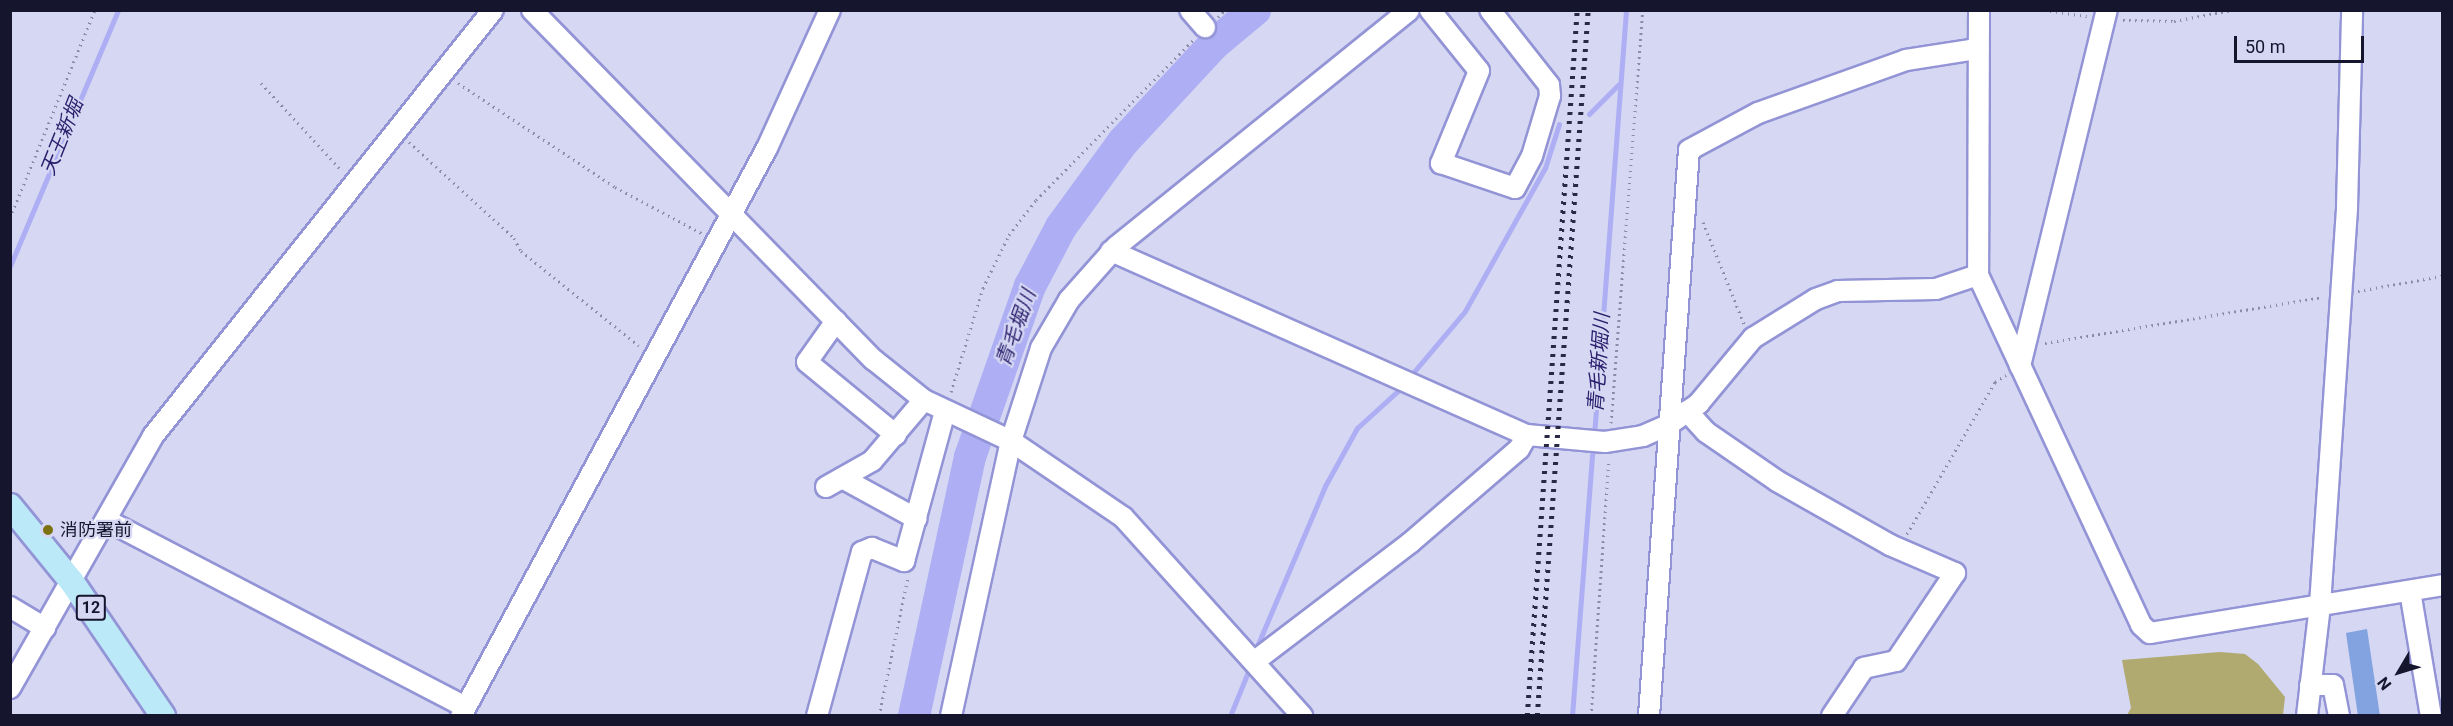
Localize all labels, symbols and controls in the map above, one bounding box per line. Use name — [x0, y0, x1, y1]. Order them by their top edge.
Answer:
scale bar — [2237, 24, 2368, 62]
text: 50 m — [2245, 36, 2285, 57]
water label: 天王新堀 — [36, 95, 88, 179]
water label: 青毛堀川 — [991, 286, 1041, 370]
water label: 青毛新堀川 — [1584, 312, 1614, 414]
place label: 消防署前 — [60, 519, 132, 541]
marker: 消防署前 — [41, 523, 55, 537]
road number: 12 — [74, 595, 107, 621]
north arrow — [2369, 642, 2429, 702]
text: N — [2373, 673, 2395, 694]

